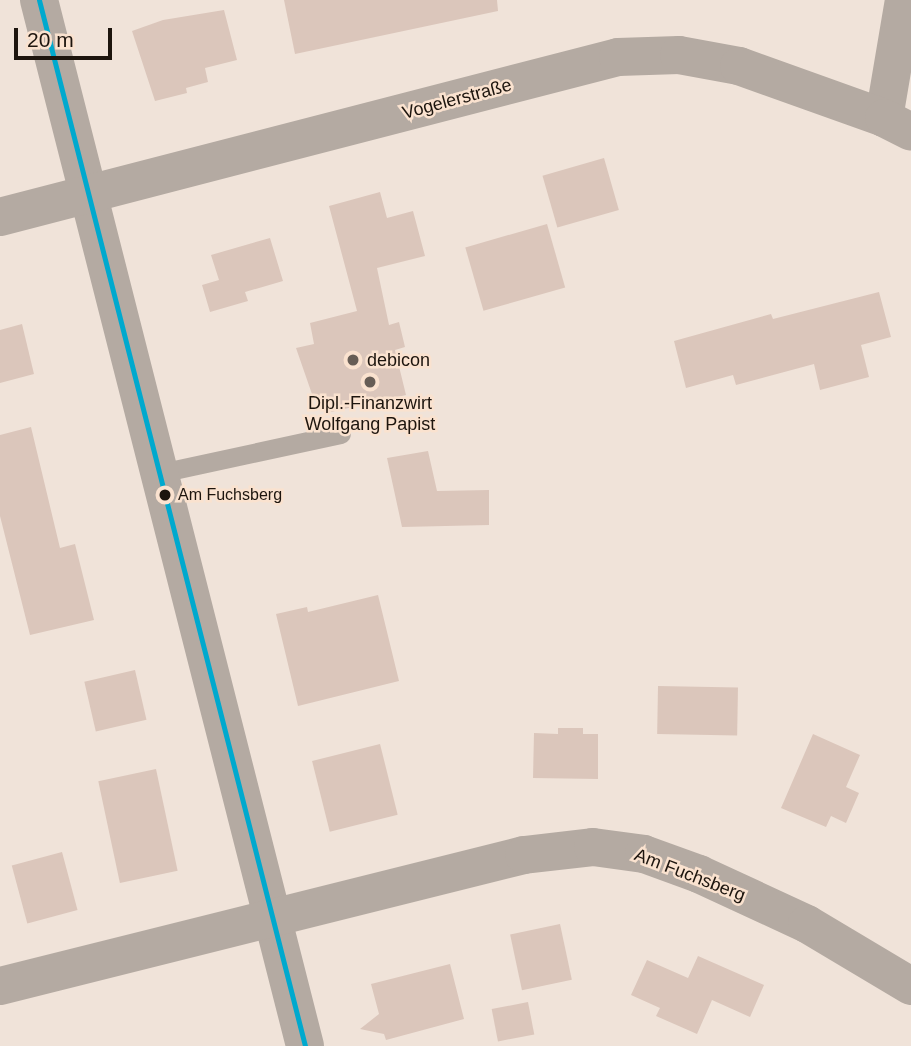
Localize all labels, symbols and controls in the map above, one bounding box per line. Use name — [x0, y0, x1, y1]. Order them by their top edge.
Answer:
scale bar — [18, 14, 116, 58]
text: 20 m — [27, 28, 74, 51]
street label: Vogelerstraße — [400, 74, 514, 124]
place label: debicon — [367, 349, 430, 371]
marker: debicon — [345, 352, 361, 368]
marker: Dipl.-Finanzwirt Wolfgang Papist — [362, 374, 378, 390]
place label: Dipl.-Finanzwirt Wolfgang Papist — [305, 393, 435, 436]
place label: Am Fuchsberg — [178, 485, 282, 505]
marker: Am Fuchsberg — [158, 488, 172, 502]
street label: Am Fuchsberg — [631, 844, 749, 906]

